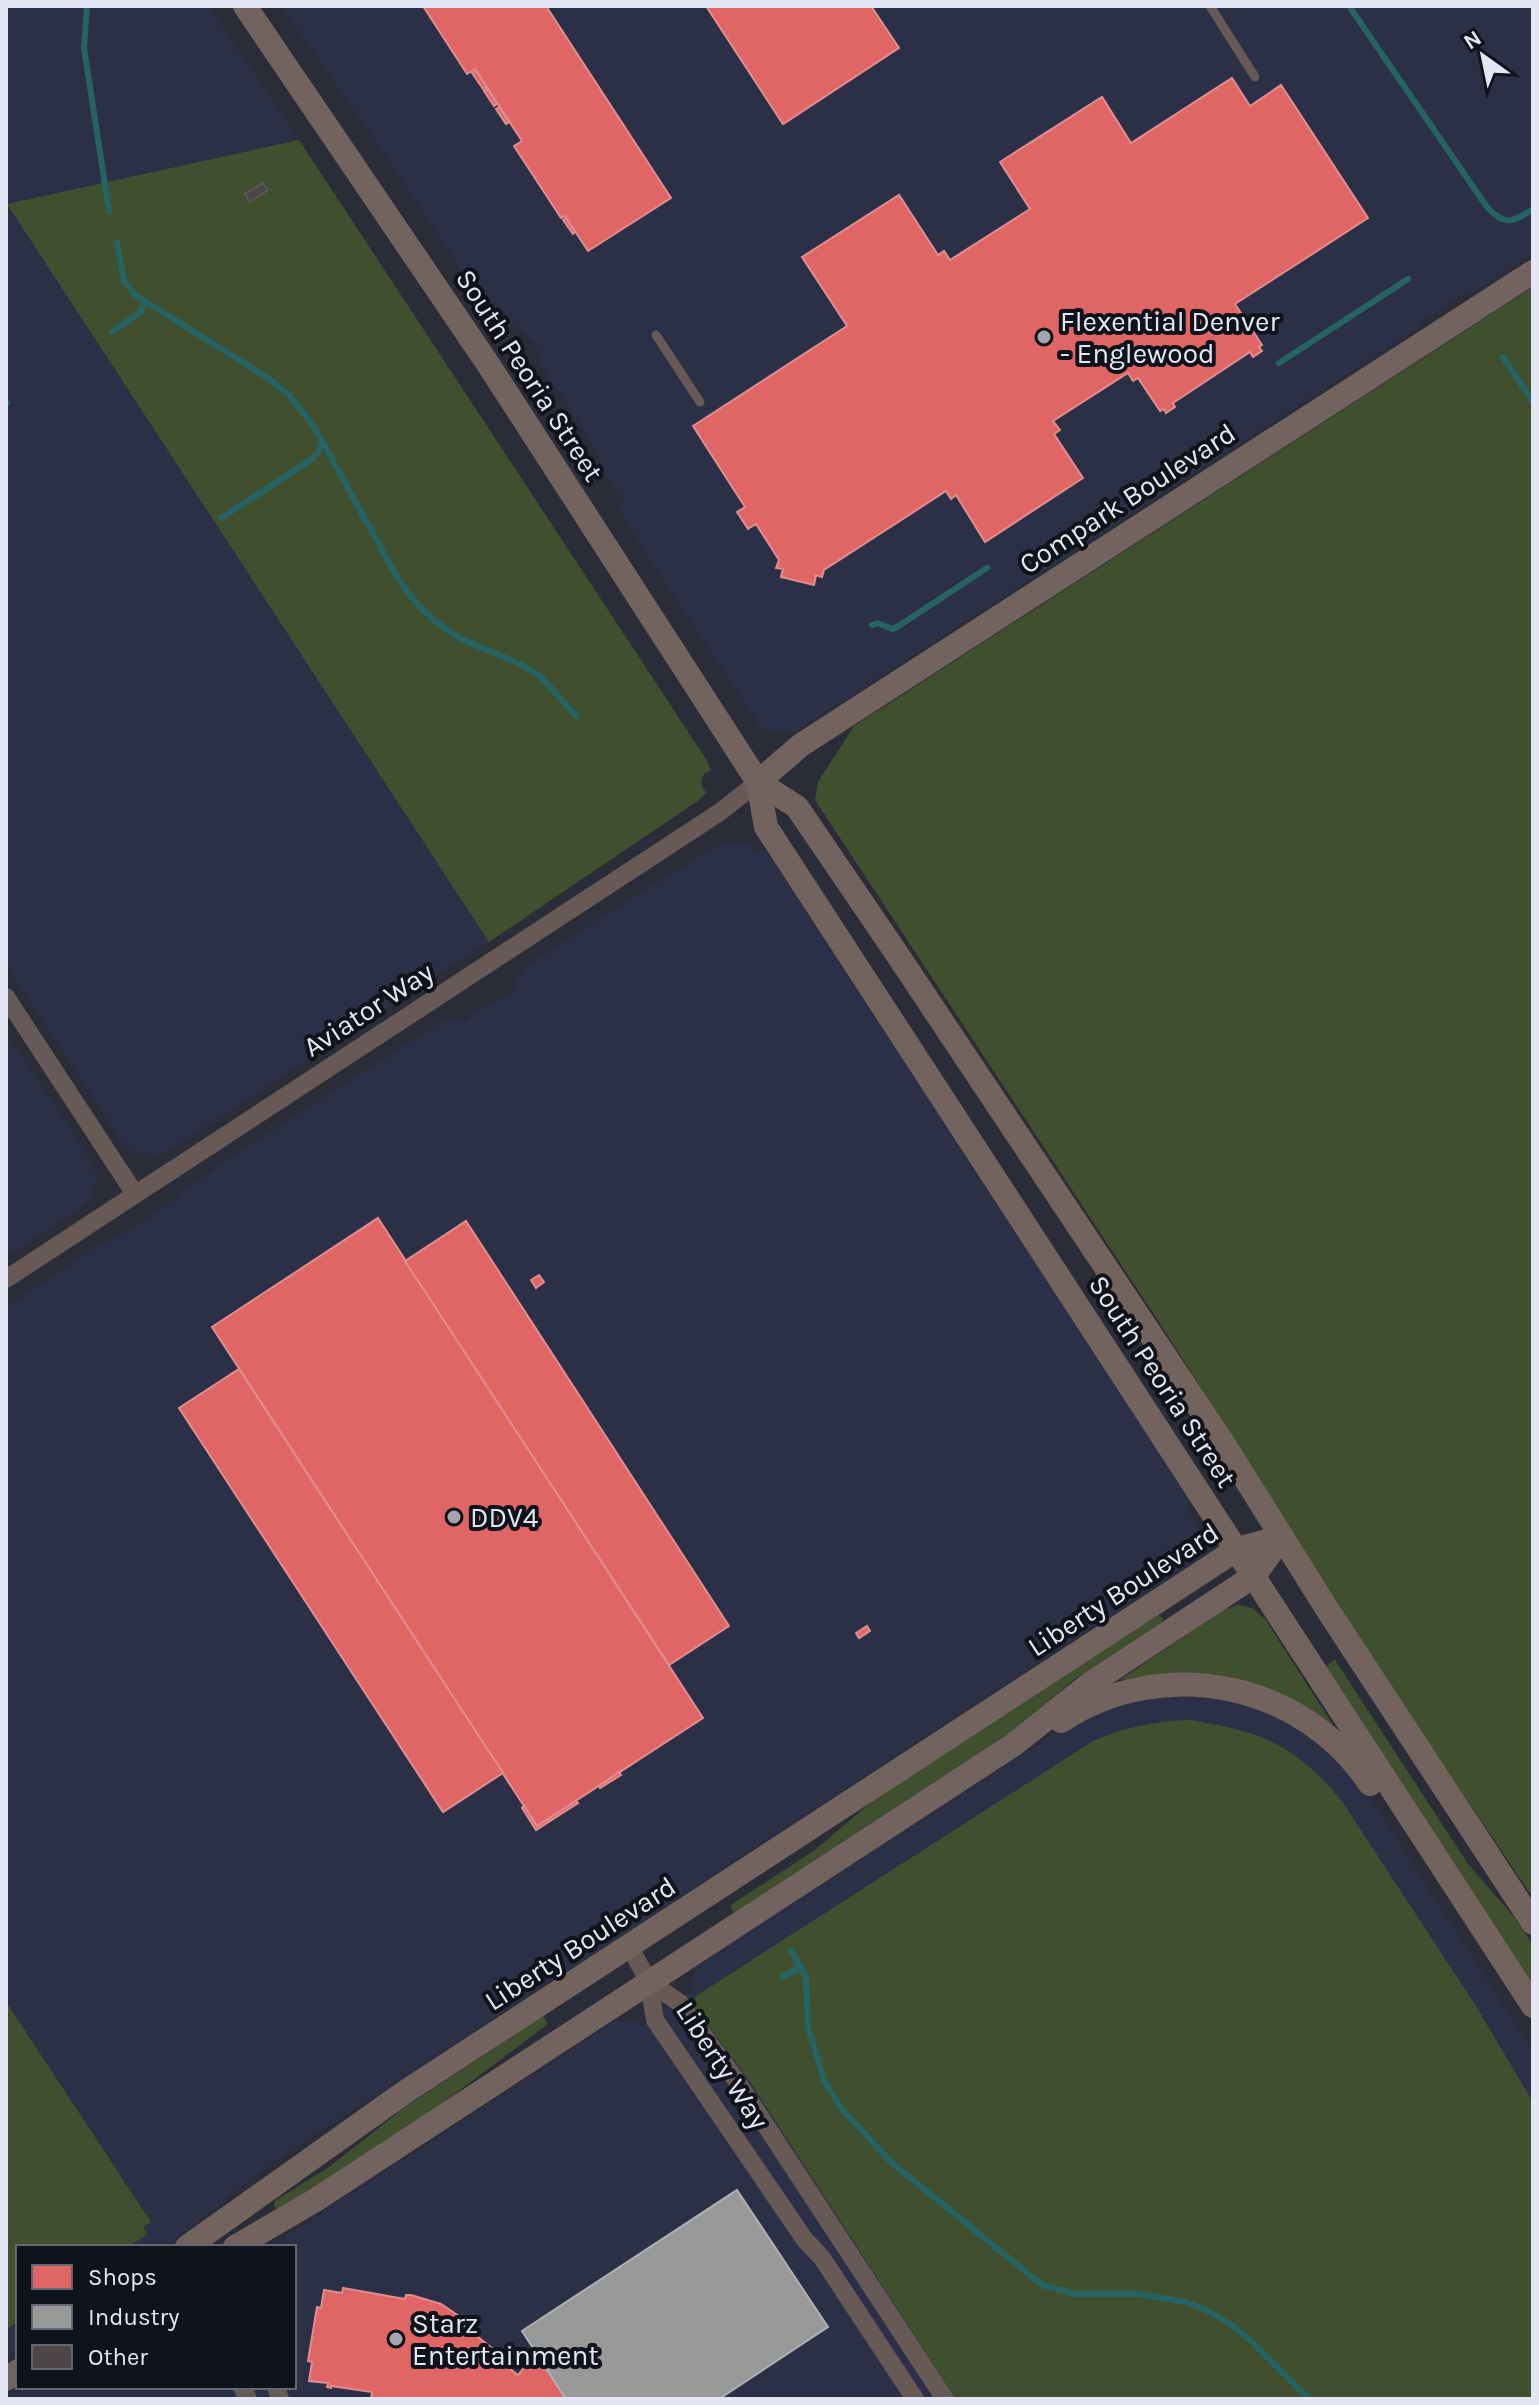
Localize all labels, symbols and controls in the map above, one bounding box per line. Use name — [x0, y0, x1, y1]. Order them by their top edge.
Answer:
north arrow — [1443, 16, 1523, 96]
text: N — [1459, 25, 1486, 55]
street label: South Peoria Street — [449, 263, 610, 487]
place label: Flexential Denver - Englewood — [1060, 305, 1280, 370]
marker: Flexential Denver - Englewood — [1035, 328, 1053, 346]
street label: Compark Boulevard — [1013, 416, 1242, 581]
street label: Aviator Way — [297, 955, 440, 1064]
street label: South Peoria Street — [1082, 1269, 1243, 1493]
place label: DDV4 — [470, 1501, 539, 1534]
marker: DDV4 — [445, 1508, 463, 1526]
street label: Liberty Boulevard — [1022, 1515, 1225, 1663]
street label: Liberty Boulevard — [479, 1869, 682, 2017]
street label: Liberty Way — [669, 1995, 776, 2135]
legend — [16, 2245, 296, 2389]
text: Shops — [88, 2263, 157, 2291]
text: Industry — [88, 2303, 179, 2331]
place label: Starz Entertainment — [412, 2307, 599, 2372]
marker: Starz Entertainment — [387, 2330, 405, 2348]
text: Other — [88, 2343, 148, 2371]

